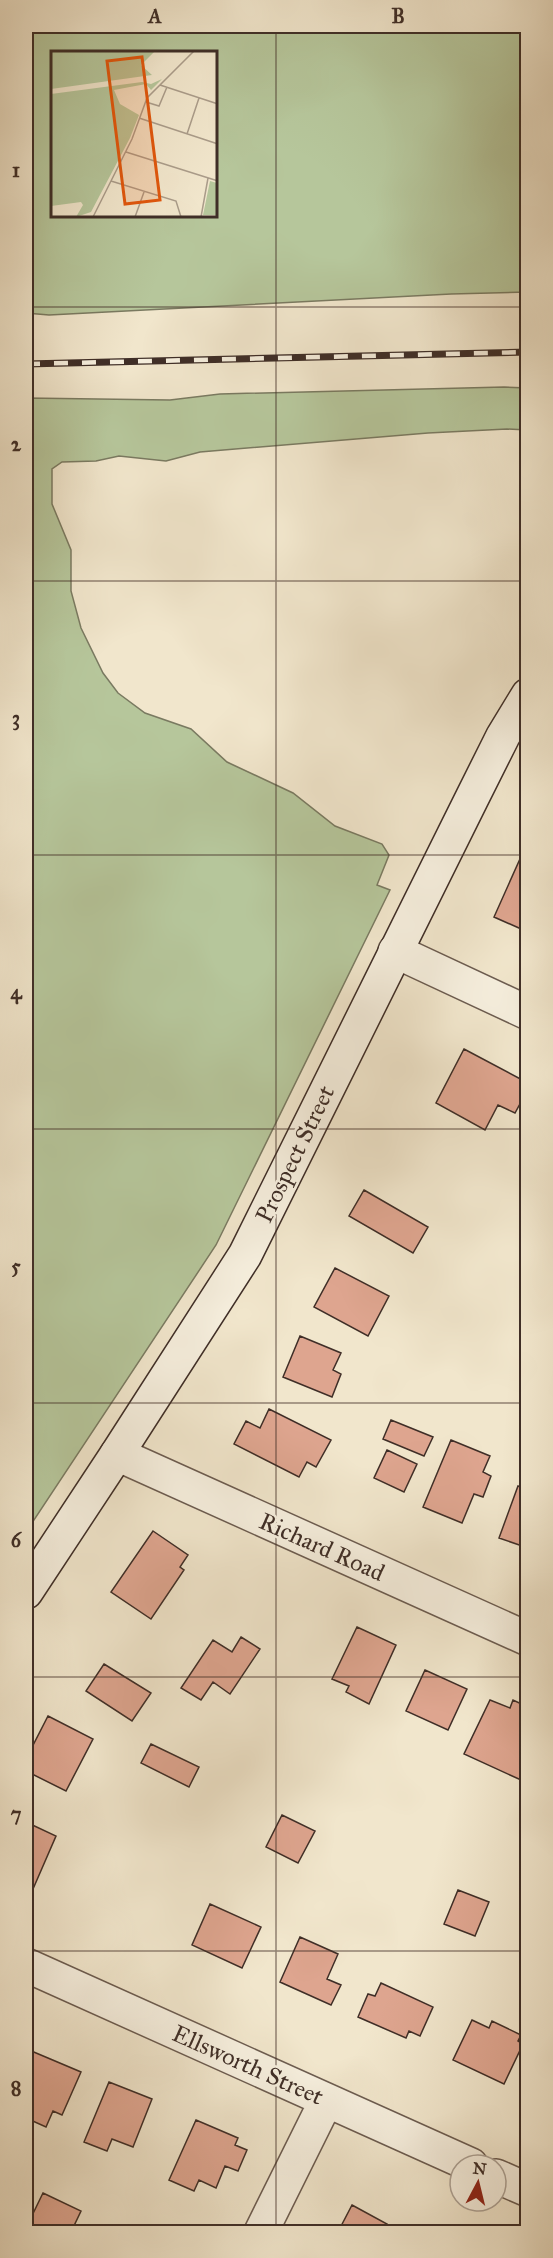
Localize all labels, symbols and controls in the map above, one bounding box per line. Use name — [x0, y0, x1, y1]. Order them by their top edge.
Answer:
text: A — [146, 4, 162, 28]
text: B — [391, 4, 405, 28]
inset map — [51, 51, 218, 218]
text: 1 — [12, 158, 20, 182]
text: 2 — [11, 432, 22, 456]
text: 3 — [12, 706, 20, 731]
text: 4 — [10, 980, 22, 1005]
street label: Prospect Street — [249, 1080, 341, 1228]
text: 5 — [11, 1254, 21, 1278]
street label: Richard Road — [255, 1506, 389, 1588]
text: 6 — [11, 1528, 23, 1552]
text: 7 — [11, 1802, 22, 1826]
street label: Ellsworth Street — [168, 2018, 329, 2112]
text: 8 — [11, 2076, 21, 2100]
north arrow — [448, 2153, 508, 2213]
text: N — [472, 2158, 488, 2179]

